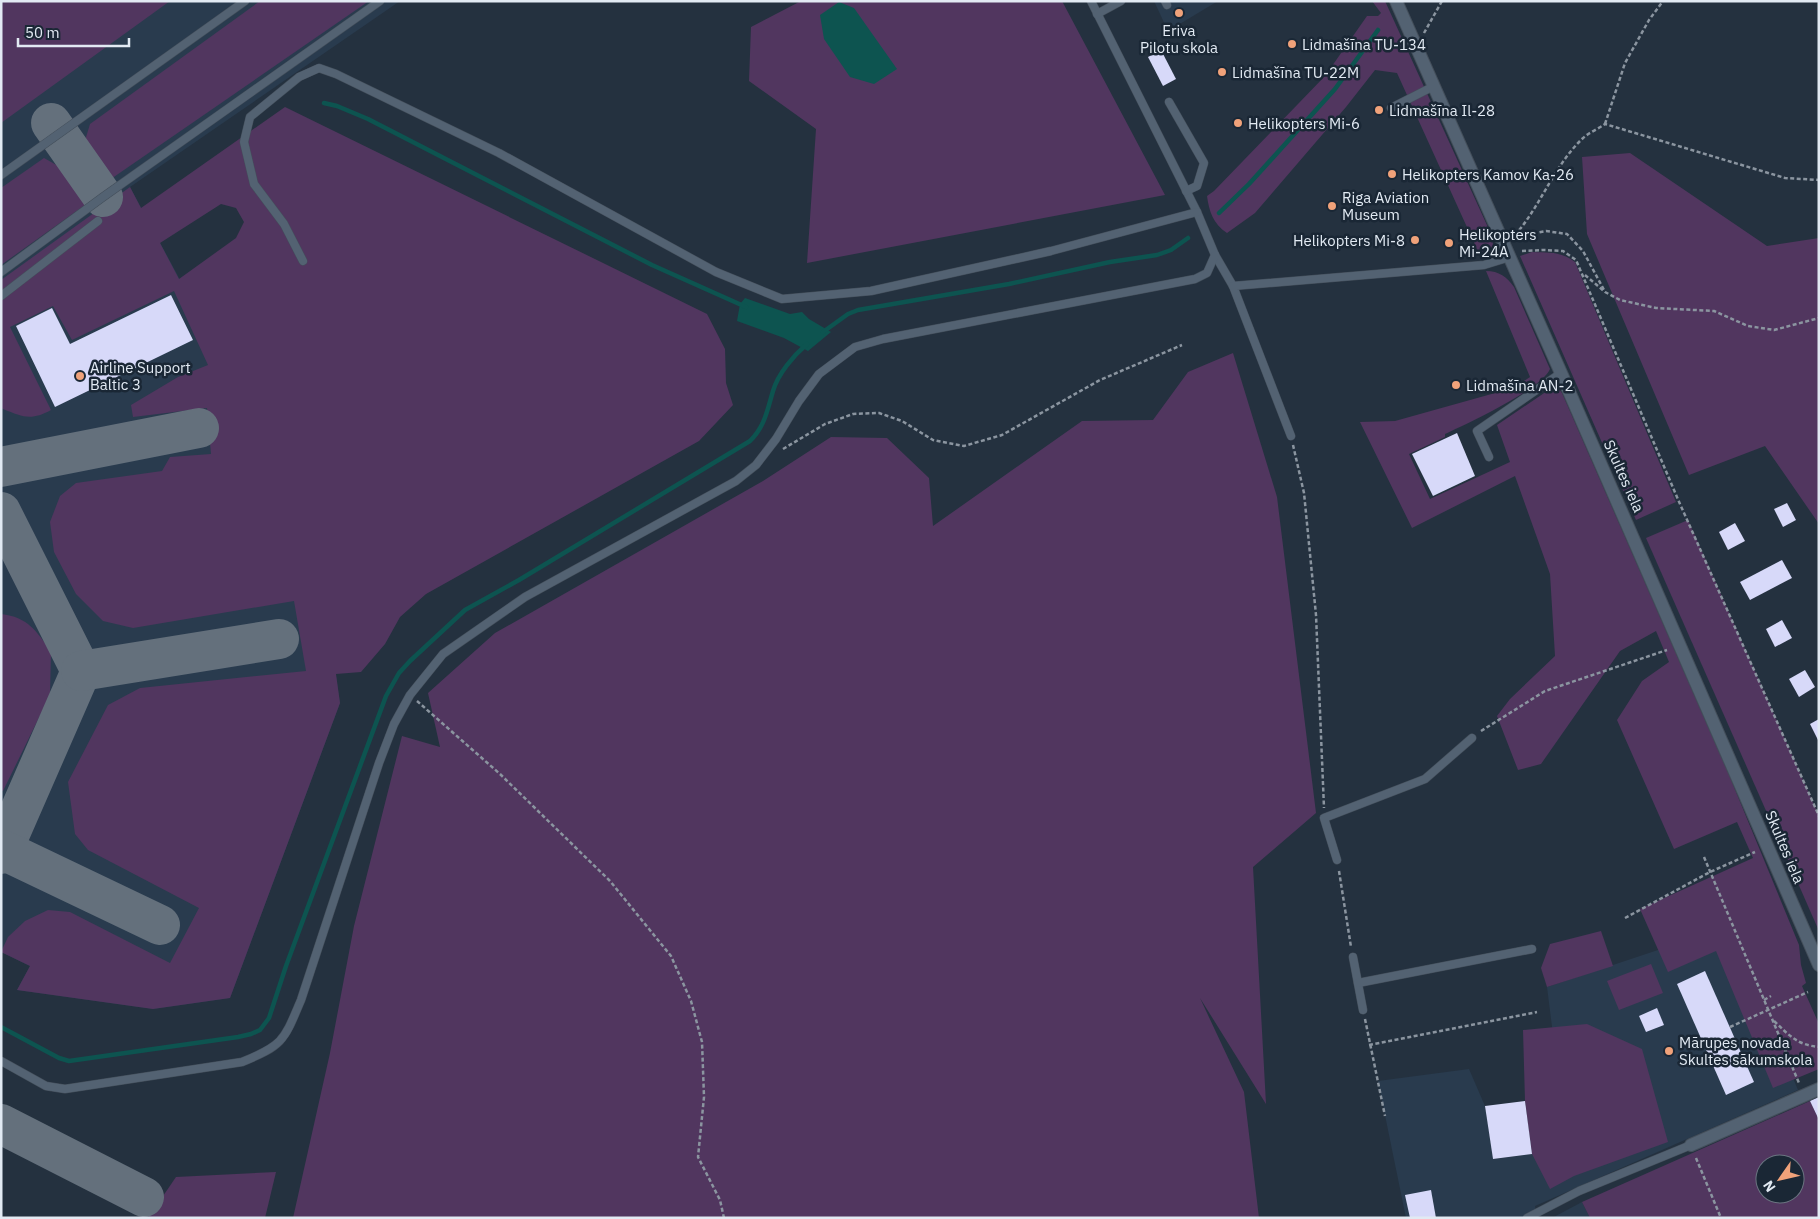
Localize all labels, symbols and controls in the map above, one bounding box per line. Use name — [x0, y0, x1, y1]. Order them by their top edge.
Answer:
marker: Eriva Pilotu skola — [1173, 7, 1185, 19]
scale bar — [18, 15, 129, 47]
place label: Eriva Pilotu skola — [1140, 21, 1218, 57]
text: 50 m — [25, 23, 60, 42]
place label: Lidmašīna TU-134 — [1302, 35, 1426, 54]
marker: Lidmašīna TU-134 — [1286, 38, 1298, 50]
place label: Lidmašīna TU-22M — [1232, 63, 1359, 82]
marker: Lidmašīna TU-22M — [1216, 66, 1228, 78]
place label: Lidmašīna Il-28 — [1389, 101, 1495, 120]
marker: Lidmašīna Il-28 — [1373, 104, 1385, 116]
place label: Helikopters Mi-6 — [1248, 114, 1360, 133]
marker: Helikopters Mi-6 — [1232, 117, 1244, 129]
place label: Helikopters Kamov Ka-26 — [1402, 165, 1574, 184]
marker: Helikopters Kamov Ka-26 — [1386, 168, 1398, 180]
place label: Riga Aviation Museum — [1342, 188, 1429, 224]
marker: Riga Aviation Museum — [1326, 200, 1338, 212]
place label: Helikopters Mi-24A — [1459, 225, 1537, 261]
place label: Helikopters Mi-8 — [1293, 231, 1405, 250]
marker: Helikopters Mi-8 — [1409, 234, 1421, 246]
marker: Helikopters Mi-24A — [1443, 237, 1455, 249]
place label: Airline Support Baltic 3 — [90, 358, 191, 394]
marker: Airline Support Baltic 3 — [74, 370, 86, 382]
place label: Lidmašīna AN-2 — [1466, 376, 1573, 395]
marker: Lidmašīna AN-2 — [1450, 379, 1462, 391]
street label: Skultes iela — [1600, 437, 1648, 515]
street label: Skultes iela — [1761, 808, 1809, 886]
place label: Mārupes novada Skultes sākumskola — [1679, 1033, 1812, 1069]
marker: Mārupes novada Skultes sākumskola — [1663, 1045, 1675, 1057]
north arrow — [1755, 1154, 1805, 1204]
text: N — [1759, 1177, 1780, 1196]

